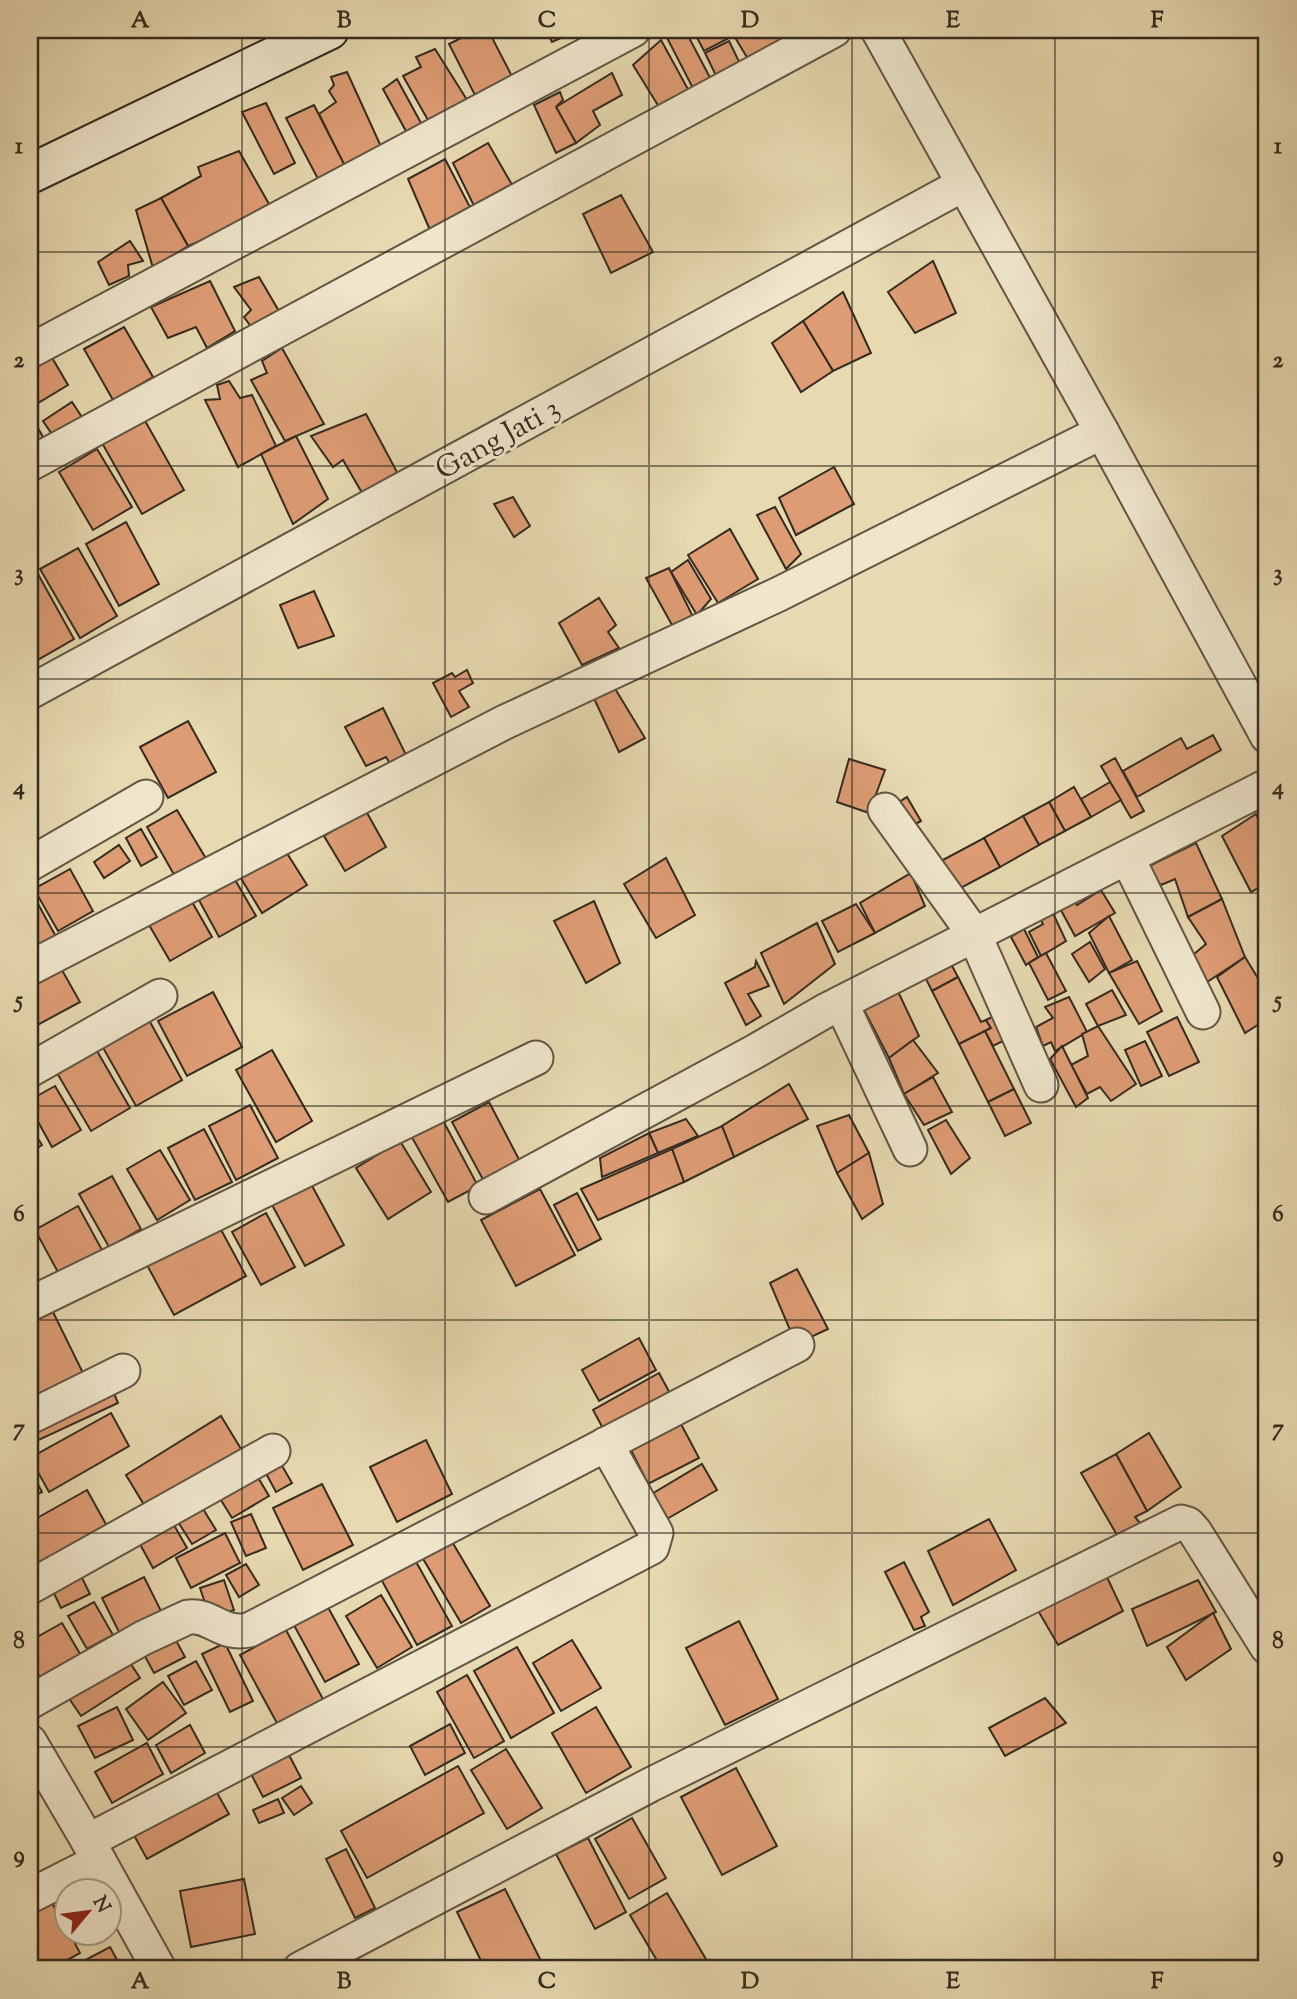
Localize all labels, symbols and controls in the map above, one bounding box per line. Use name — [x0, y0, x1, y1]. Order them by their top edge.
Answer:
text: A — [131, 5, 150, 38]
text: B — [337, 5, 352, 38]
text: C — [538, 5, 556, 38]
text: D — [741, 5, 759, 38]
text: E — [946, 5, 960, 38]
text: F — [1151, 5, 1164, 38]
text: 1 — [15, 131, 23, 164]
text: 1 — [1274, 131, 1282, 164]
text: 2 — [14, 345, 25, 378]
text: 2 — [1273, 345, 1284, 378]
street label: Gang Jati 3 — [428, 388, 568, 492]
text: 3 — [14, 558, 24, 591]
text: 3 — [1273, 558, 1283, 591]
text: 4 — [12, 772, 25, 805]
text: 4 — [1271, 772, 1284, 805]
text: 5 — [13, 985, 23, 1018]
text: 5 — [1272, 985, 1282, 1018]
text: 6 — [13, 1199, 25, 1232]
text: 6 — [1272, 1199, 1284, 1232]
text: 7 — [13, 1413, 25, 1446]
text: 7 — [1272, 1413, 1284, 1446]
text: 8 — [13, 1626, 25, 1659]
text: 8 — [1272, 1626, 1284, 1659]
text: 9 — [13, 1840, 25, 1873]
text: 9 — [1272, 1840, 1284, 1873]
north arrow — [52, 1876, 122, 1946]
text: N — [85, 1892, 116, 1918]
text: A — [131, 1966, 150, 1999]
text: B — [337, 1966, 352, 1999]
text: C — [538, 1966, 556, 1999]
text: D — [741, 1966, 759, 1999]
text: E — [946, 1966, 960, 1999]
text: F — [1151, 1966, 1164, 1999]

